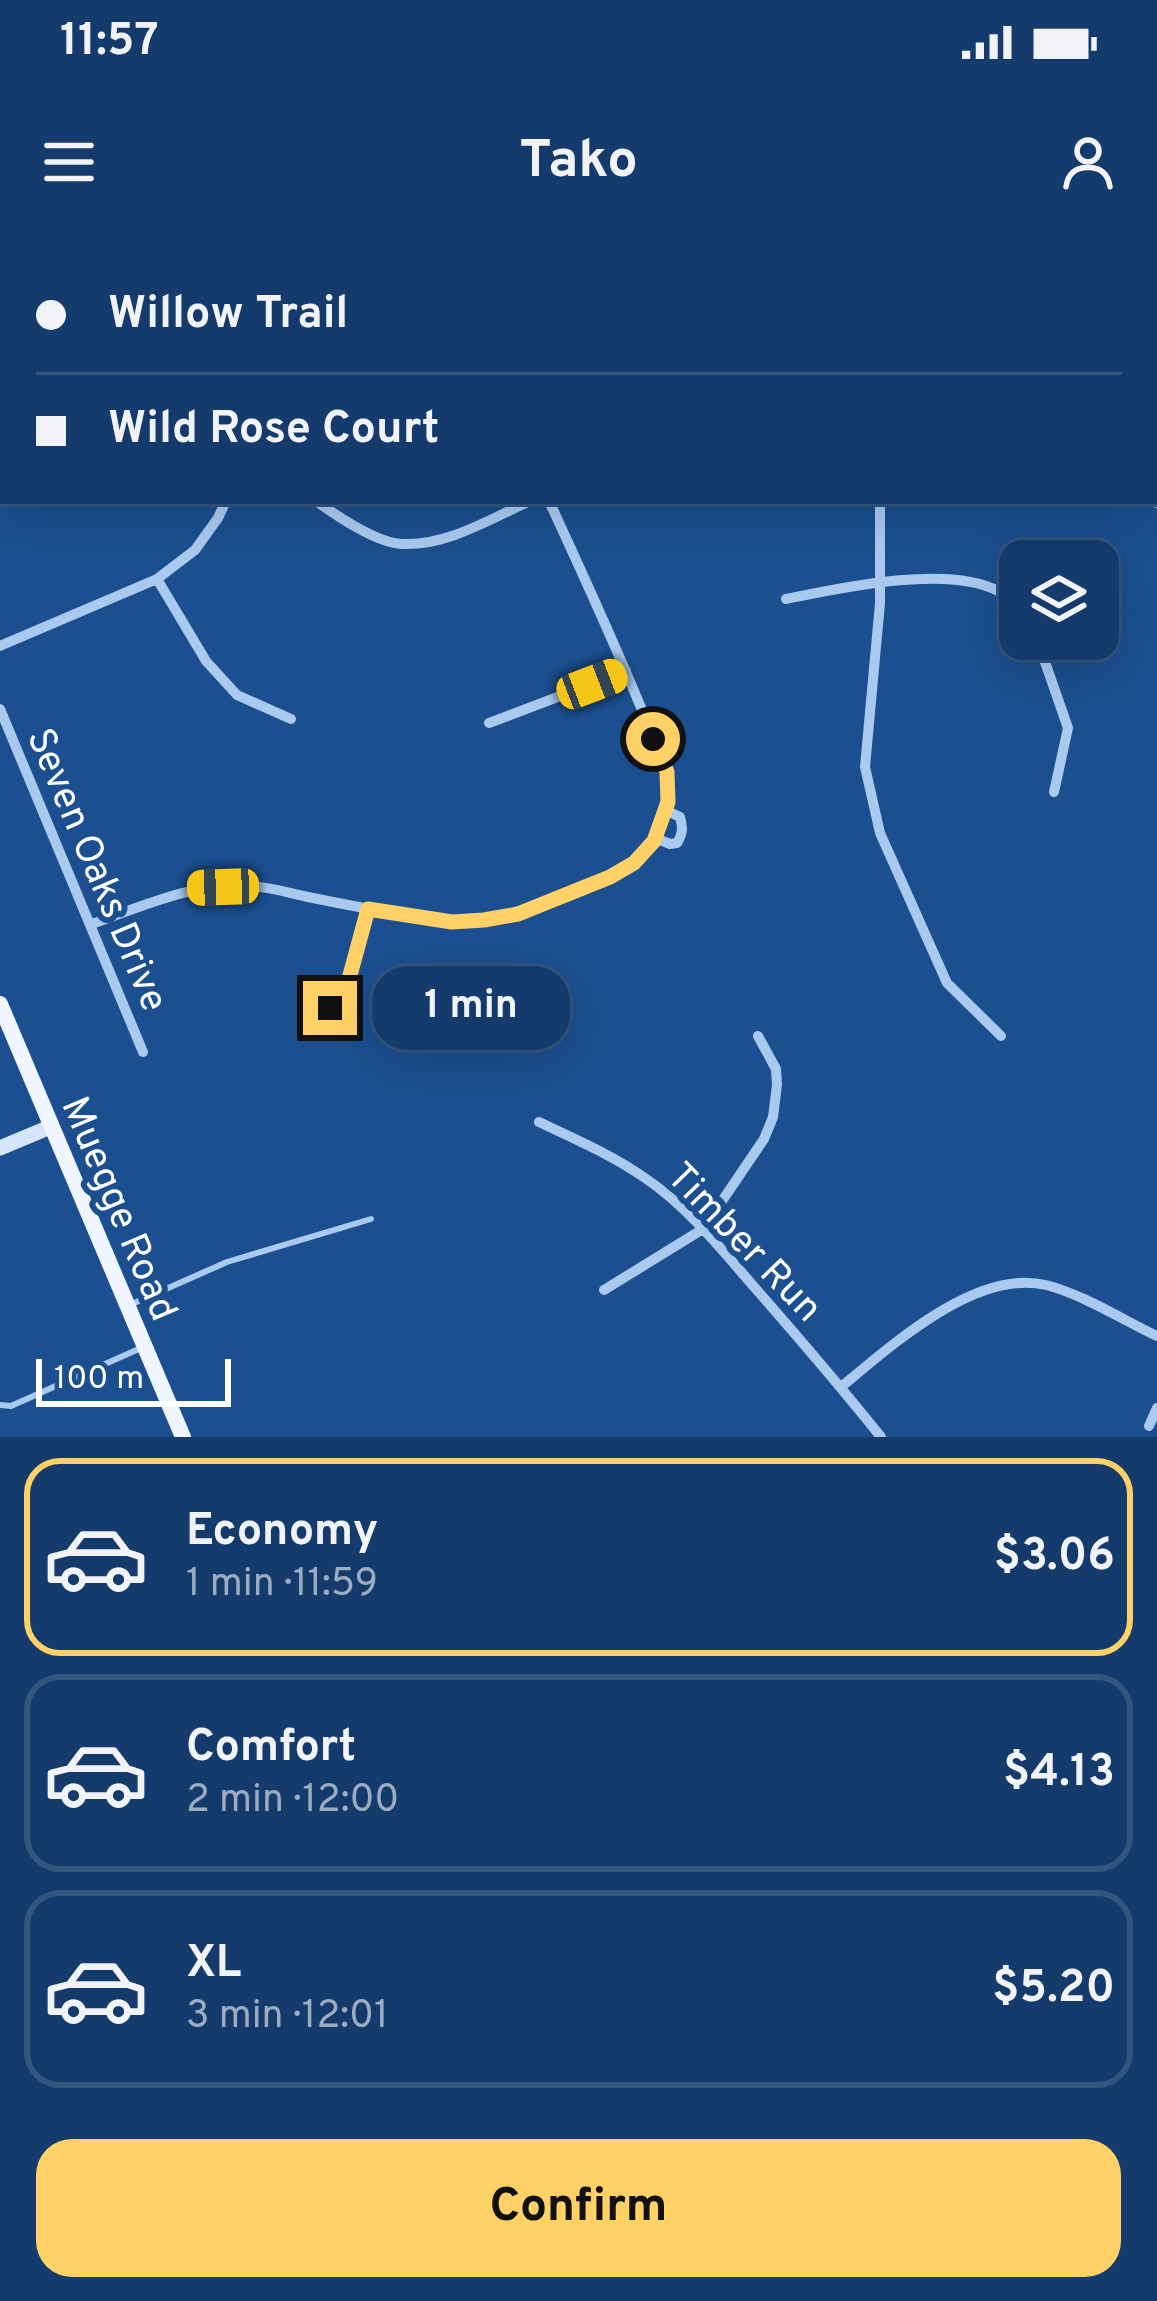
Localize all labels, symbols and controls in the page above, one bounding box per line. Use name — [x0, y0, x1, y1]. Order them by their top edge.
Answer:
text: 11:57 — [60, 14, 159, 71]
text: Tako — [519, 128, 638, 197]
icon: menu — [36, 129, 102, 195]
icon: person — [1055, 129, 1121, 195]
text: Willow Trail — [108, 287, 348, 344]
text: Wild Rose Court — [108, 402, 439, 459]
map controls — [999, 540, 1119, 660]
button: layers — [999, 540, 1119, 660]
car — [552, 654, 632, 714]
route start — [626, 712, 680, 766]
street label: Seven Oaks Drive — [13, 722, 177, 1020]
car — [186, 868, 260, 906]
callout: 1 min — [372, 966, 570, 1050]
route end — [303, 981, 357, 1035]
text: 1 min — [424, 983, 518, 1032]
street label: Muegge Road — [48, 1090, 186, 1329]
street label: Timber Run — [654, 1154, 831, 1334]
scale bar — [36, 1353, 231, 1406]
text: 100 m — [54, 1359, 144, 1401]
icon: car — [42, 1503, 150, 1611]
text: Economy — [186, 1504, 378, 1561]
text: $3.06 — [994, 1529, 1115, 1586]
text: 1 min · 11:59 — [186, 1561, 378, 1610]
icon: car — [42, 1719, 150, 1827]
text: Comfort — [186, 1720, 356, 1777]
text: $4.13 — [1003, 1745, 1115, 1802]
text: 2 min · 12:00 — [186, 1777, 399, 1826]
icon: car — [42, 1935, 150, 2043]
text: XL — [186, 1936, 241, 1993]
text: $5.20 — [992, 1961, 1115, 2018]
text: 3 min · 12:01 — [186, 1993, 389, 2042]
button: Confirm — [36, 2139, 1121, 2277]

